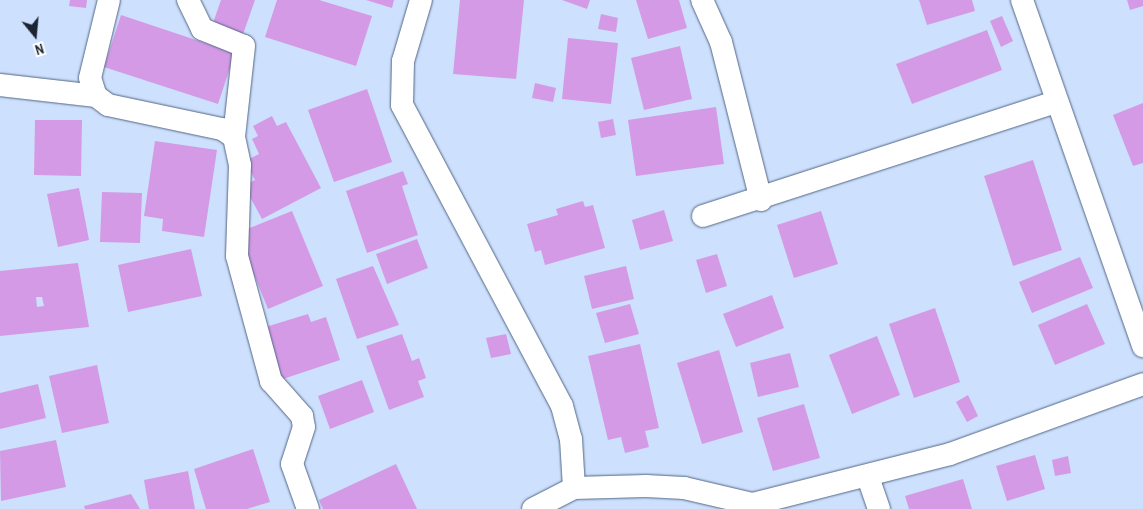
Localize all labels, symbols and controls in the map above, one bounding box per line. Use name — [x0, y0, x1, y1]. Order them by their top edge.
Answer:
north arrow — [10, 10, 60, 60]
text: N — [33, 40, 46, 59]

